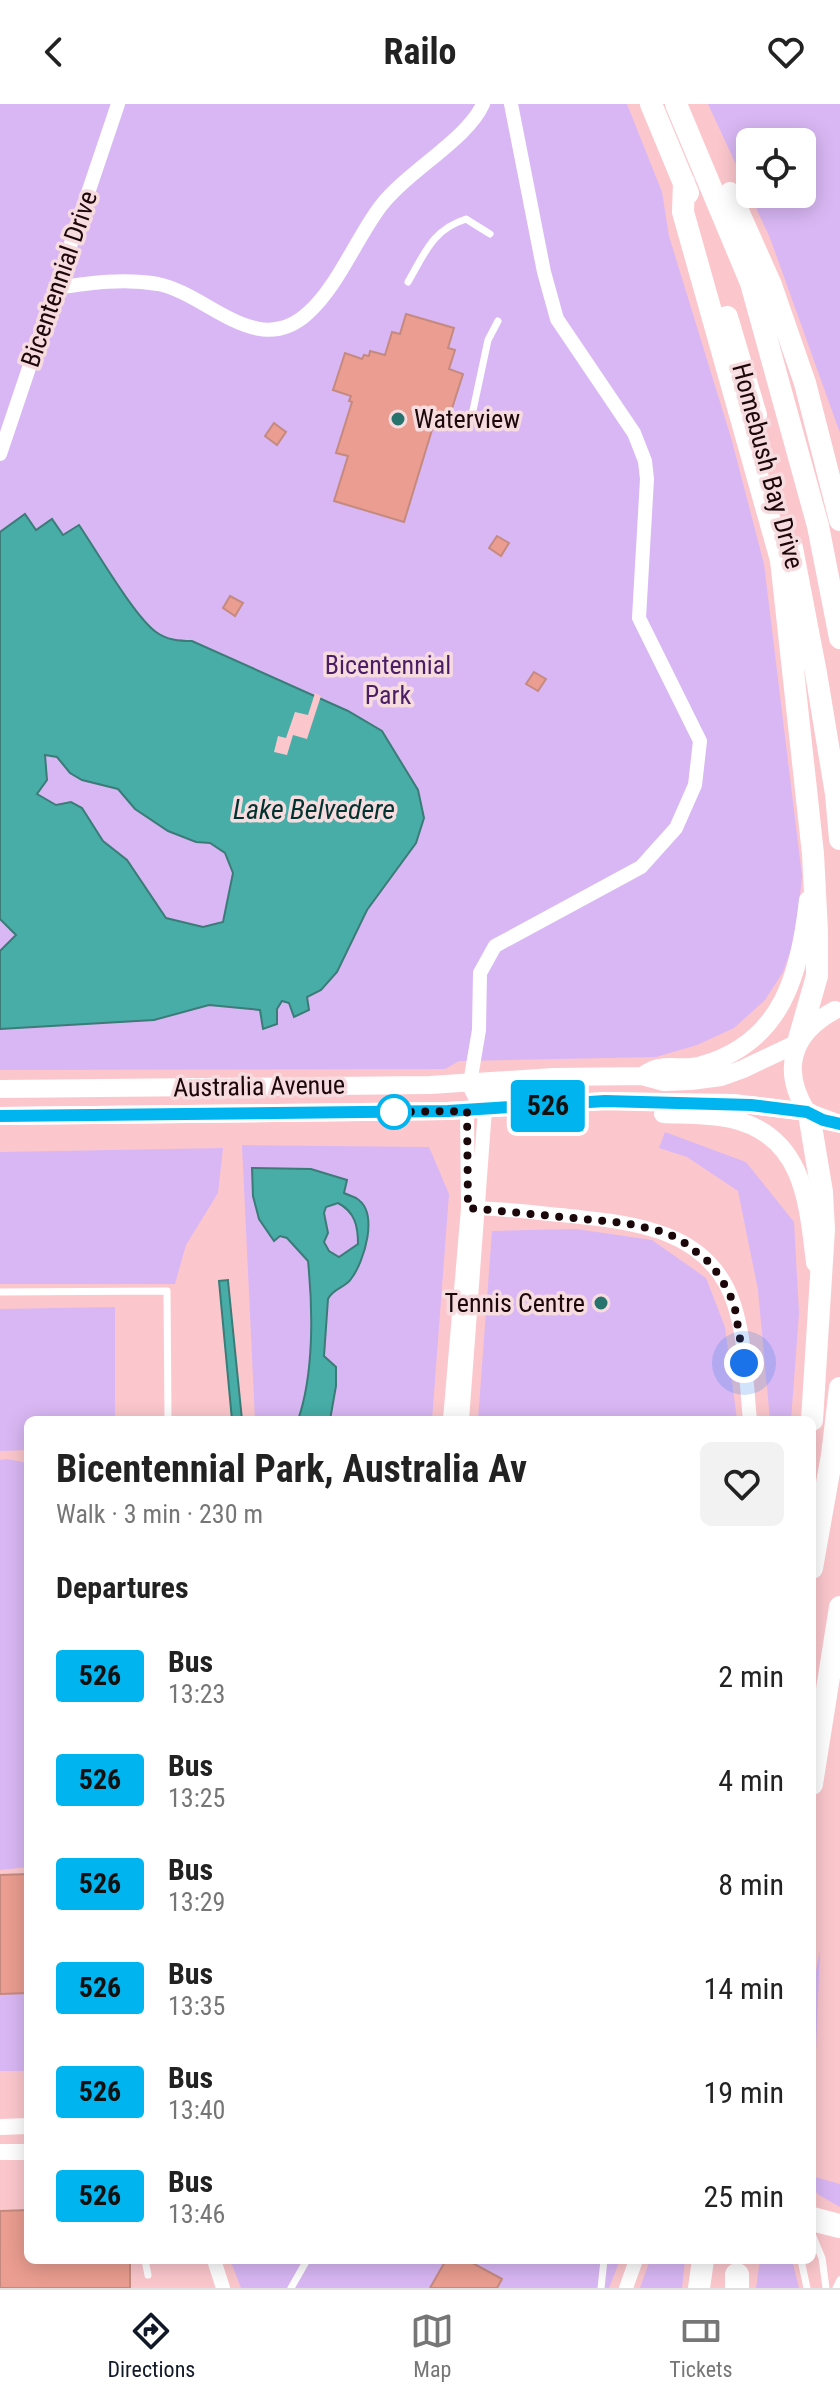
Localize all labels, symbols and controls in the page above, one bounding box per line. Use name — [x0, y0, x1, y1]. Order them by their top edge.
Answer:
icon: back — [32, 30, 76, 74]
icon: heart — [764, 30, 808, 74]
text: Railo — [384, 31, 456, 73]
map controls — [736, 128, 816, 208]
button: locate — [736, 128, 816, 208]
street label: Bicentennial Drive — [15, 187, 103, 371]
street label: Homebush Bay Drive — [726, 360, 810, 572]
place label: Waterview — [414, 404, 520, 434]
marker: Waterview — [389, 410, 407, 428]
park label: Bicentennial Park — [325, 650, 451, 710]
water label: Lake Belvedere — [233, 793, 395, 826]
street label: Australia Avenue — [173, 1070, 345, 1102]
line badge: 526 — [502, 1080, 594, 1132]
text: 526 — [527, 1089, 569, 1122]
unlabelled marker — [377, 1095, 411, 1129]
place label: Tennis Centre — [444, 1288, 585, 1318]
marker: Tennis Centre — [592, 1294, 610, 1312]
your location — [724, 1343, 764, 1383]
button: heart — [700, 1442, 784, 1526]
text: Bicentennial Park, Australia Av — [56, 1447, 527, 1491]
text: Walk · 3 min · 230 m — [56, 1499, 263, 1529]
text: Departures — [56, 1570, 189, 1605]
text: Bus — [168, 1644, 213, 1679]
text: 526 — [79, 1659, 121, 1692]
text: 2 min — [718, 1659, 784, 1694]
text: 13:23 — [168, 1679, 225, 1709]
text: Bus — [168, 1748, 213, 1783]
text: 526 — [79, 1763, 121, 1796]
text: 4 min — [718, 1763, 784, 1798]
text: 13:25 — [168, 1783, 225, 1813]
text: Bus — [168, 1852, 213, 1887]
text: 526 — [79, 1867, 121, 1900]
text: 8 min — [718, 1867, 784, 1902]
text: 13:29 — [168, 1887, 225, 1917]
text: Bus — [168, 1956, 213, 1991]
text: 526 — [79, 1971, 121, 2004]
text: 14 min — [703, 1971, 784, 2006]
text: 13:35 — [168, 1991, 225, 2021]
text: Bus — [168, 2060, 213, 2095]
text: 526 — [79, 2075, 121, 2108]
text: 19 min — [703, 2075, 784, 2110]
text: 13:40 — [168, 2095, 225, 2125]
text: Bus — [168, 2164, 213, 2199]
text: 526 — [79, 2179, 121, 2212]
text: 25 min — [703, 2179, 784, 2214]
text: 13:46 — [168, 2199, 225, 2229]
tab: Directions — [107, 2309, 195, 2382]
tab: Map — [410, 2309, 454, 2382]
tab: Tickets — [669, 2309, 733, 2382]

